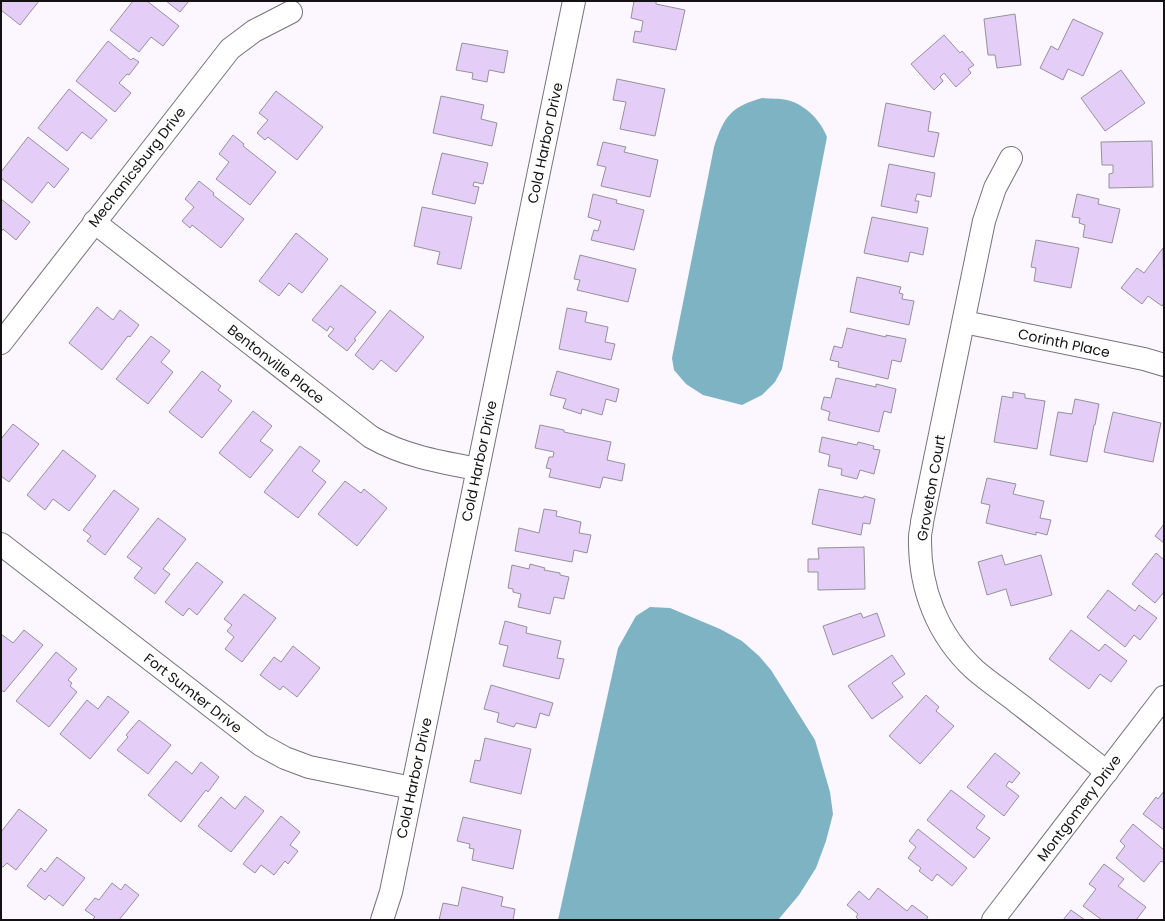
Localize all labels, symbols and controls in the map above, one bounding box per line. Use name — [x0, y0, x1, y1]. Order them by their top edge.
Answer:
street label: Cold Harbor Drive — [522, 80, 568, 205]
street label: Mechanicsburg Drive — [84, 102, 191, 231]
street label: Bentonville Place — [223, 320, 329, 408]
street label: Corinth Place — [1016, 324, 1112, 363]
street label: Cold Harbor Drive — [456, 398, 502, 523]
street label: Groveton Court — [912, 433, 950, 543]
street label: Fort Sumter Drive — [140, 648, 246, 738]
street label: Cold Harbor Drive — [391, 715, 437, 840]
street label: Montgomery Drive — [1032, 750, 1126, 865]

